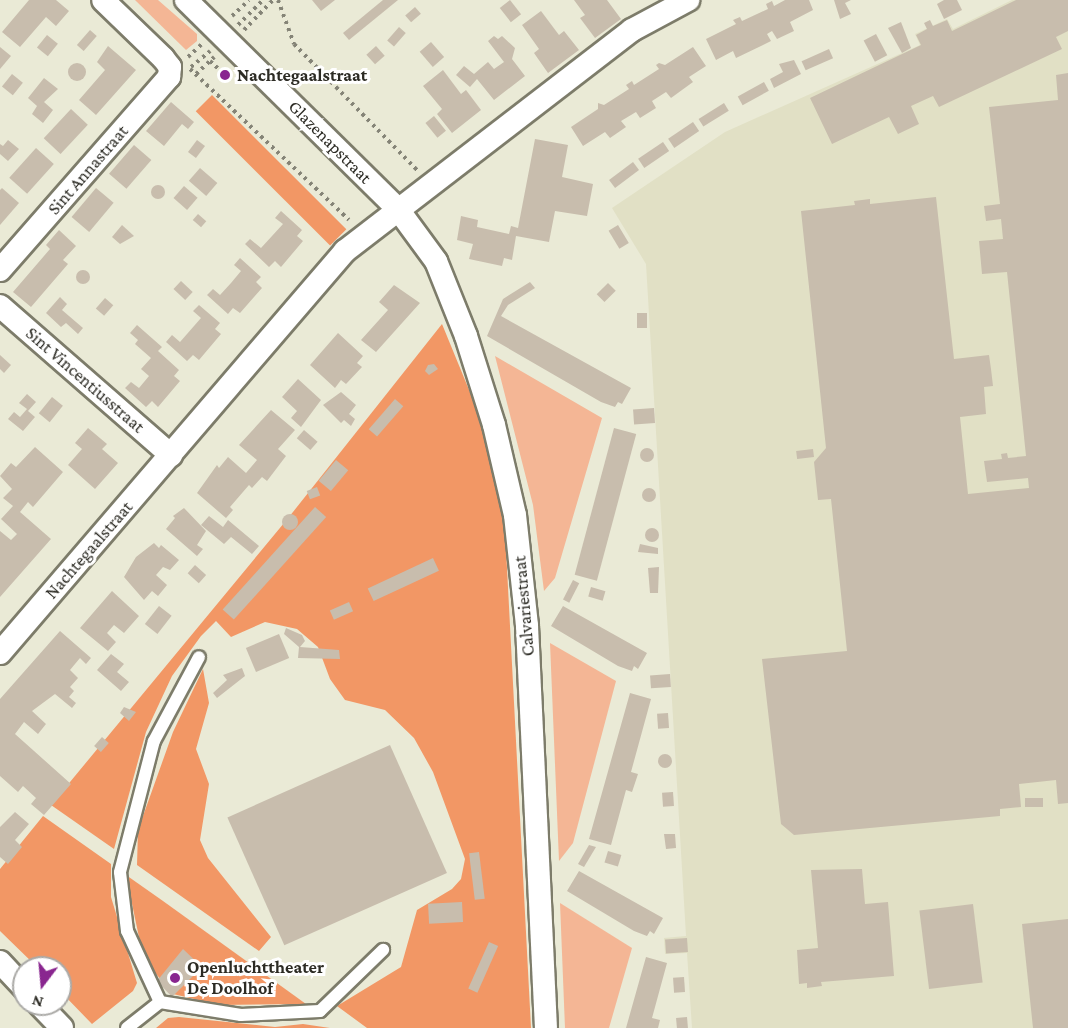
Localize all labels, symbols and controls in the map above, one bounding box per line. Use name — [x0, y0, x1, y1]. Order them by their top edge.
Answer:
place label: Nachtegaalstraat — [237, 64, 367, 86]
marker: Nachtegaalstraat — [218, 68, 232, 82]
street label: Glazenapstraat — [284, 96, 376, 188]
street label: Sint Annastraat — [43, 121, 133, 219]
street label: Sint Vincentiusstraat — [21, 323, 149, 437]
street label: Nachtegaalstraat — [41, 497, 137, 603]
street label: Calvariestraat — [509, 555, 539, 657]
north arrow — [12, 956, 72, 1016]
place label: Openluchttheater De Doolhof — [187, 957, 324, 1000]
marker: Openluchttheater De Doolhof — [168, 971, 182, 985]
text: N — [30, 992, 45, 1012]

